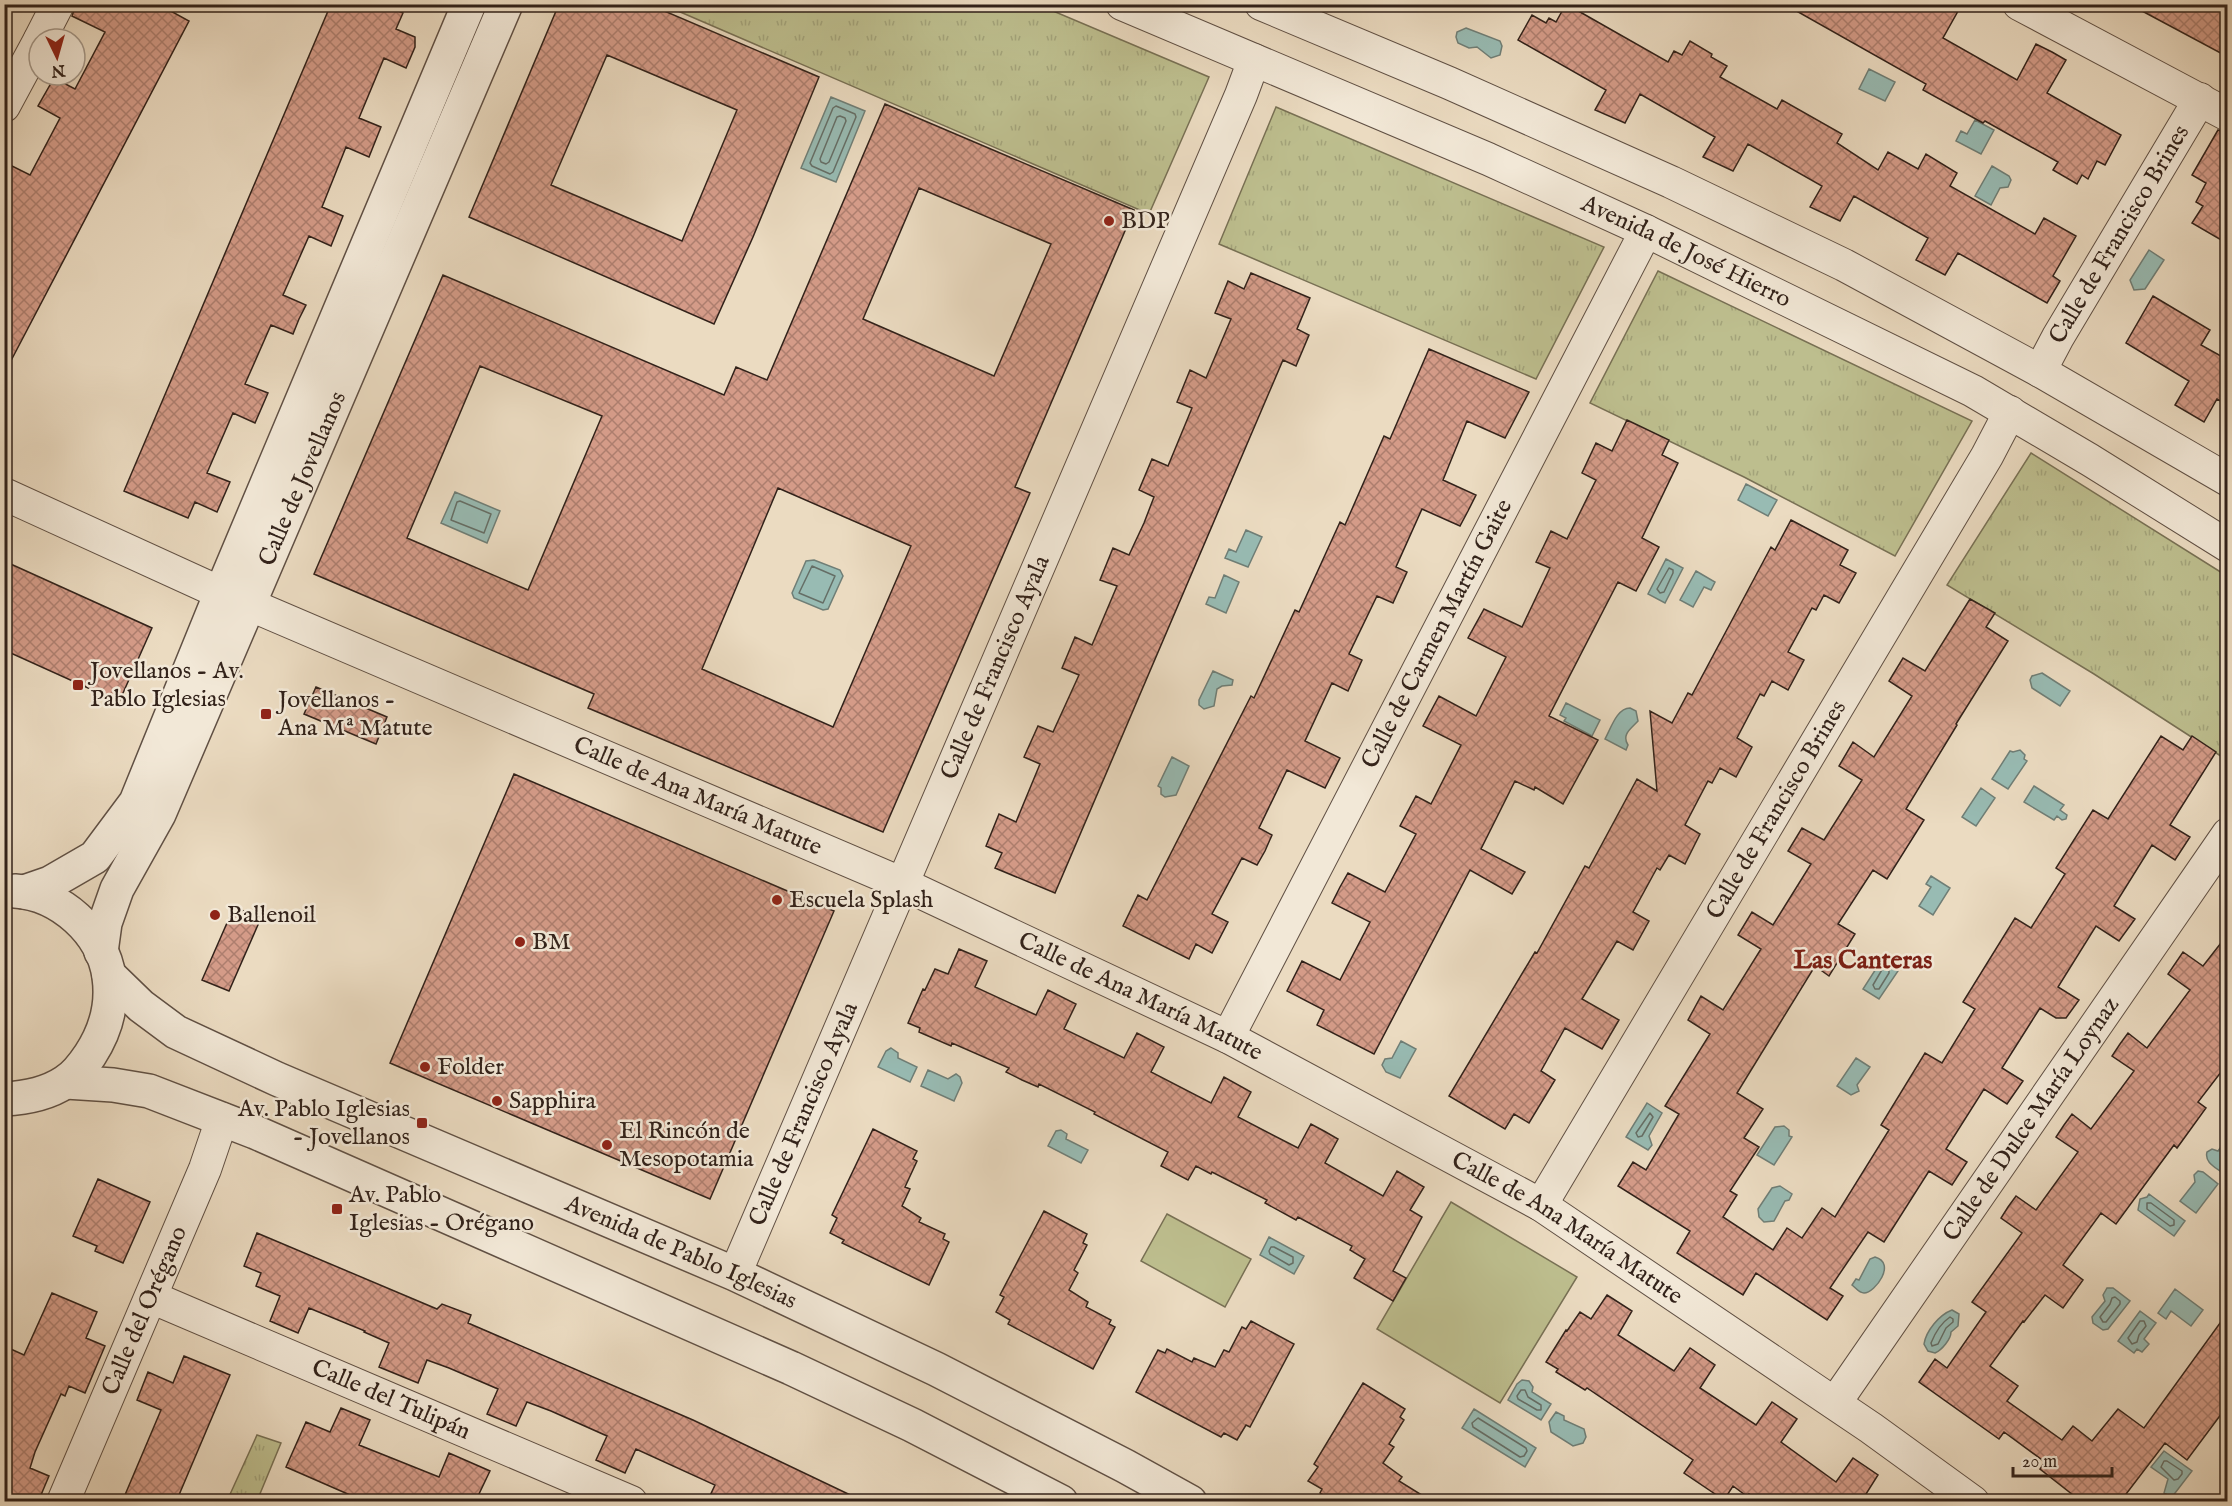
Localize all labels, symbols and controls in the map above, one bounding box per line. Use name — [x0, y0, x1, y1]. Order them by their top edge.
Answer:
north arrow — [27, 27, 87, 87]
text: N — [50, 59, 67, 81]
street label: Calle de Francisco Brines — [2042, 119, 2197, 350]
street label: Avenida de José Hierro — [1575, 188, 1796, 315]
place label: BDP — [1121, 206, 1170, 237]
marker: BDP — [1102, 214, 1116, 228]
street label: Calle de Jovellanos — [252, 387, 354, 571]
street label: Calle de Carmen Martín Gaite — [1354, 494, 1520, 774]
street label: Calle de Francisco Ayala — [934, 550, 1057, 784]
place label: Jovellanos - Av. Pablo Iglesias — [87, 656, 244, 715]
marker: Jovellanos - Av. Pablo Iglesias — [71, 678, 85, 692]
place label: Jovellanos - Ana Mª Matute — [275, 685, 432, 744]
street label: Calle de Francisco Brines — [1699, 694, 1854, 925]
marker: Jovellanos - Ana Mª Matute — [259, 707, 273, 721]
street label: Calle de Ana María Matute — [569, 729, 827, 863]
place label: Escuela Splash — [789, 885, 934, 916]
marker: Escuela Splash — [770, 893, 784, 907]
place label: Ballenoil — [227, 900, 316, 931]
marker: Ballenoil — [208, 908, 222, 922]
street label: Calle de Ana María Matute — [1013, 925, 1268, 1068]
place label: BM — [532, 927, 570, 958]
marker: BM — [513, 935, 527, 949]
district label: Las Canteras — [1794, 944, 1932, 977]
street label: Calle de Dulce María Loynaz — [1936, 991, 2126, 1248]
street label: Calle de Francisco Ayala — [742, 997, 866, 1231]
place label: Folder — [437, 1052, 504, 1083]
marker: Folder — [418, 1060, 432, 1074]
place label: Sapphira — [509, 1086, 597, 1117]
place label: Av. Pablo Iglesias - Jovellanos — [237, 1094, 410, 1153]
marker: Sapphira — [490, 1094, 504, 1108]
marker: Av. Pablo Iglesias - Jovellanos — [415, 1116, 429, 1130]
place label: El Rincón de Mesopotamia — [619, 1116, 754, 1175]
marker: El Rincón de Mesopotamia — [600, 1138, 614, 1152]
street label: Calle de Ana María Matute — [1446, 1144, 1689, 1312]
place label: Av. Pablo Iglesias - Orégano — [348, 1180, 534, 1239]
street label: Avenida de Pablo Iglesias — [559, 1188, 802, 1316]
marker: Av. Pablo Iglesias - Orégano — [330, 1202, 344, 1216]
street label: Calle del Orégano — [95, 1221, 194, 1400]
street label: Calle del Tulipán — [307, 1352, 475, 1447]
scale bar — [2013, 1440, 2112, 1478]
text: 20 m — [2022, 1451, 2057, 1474]

